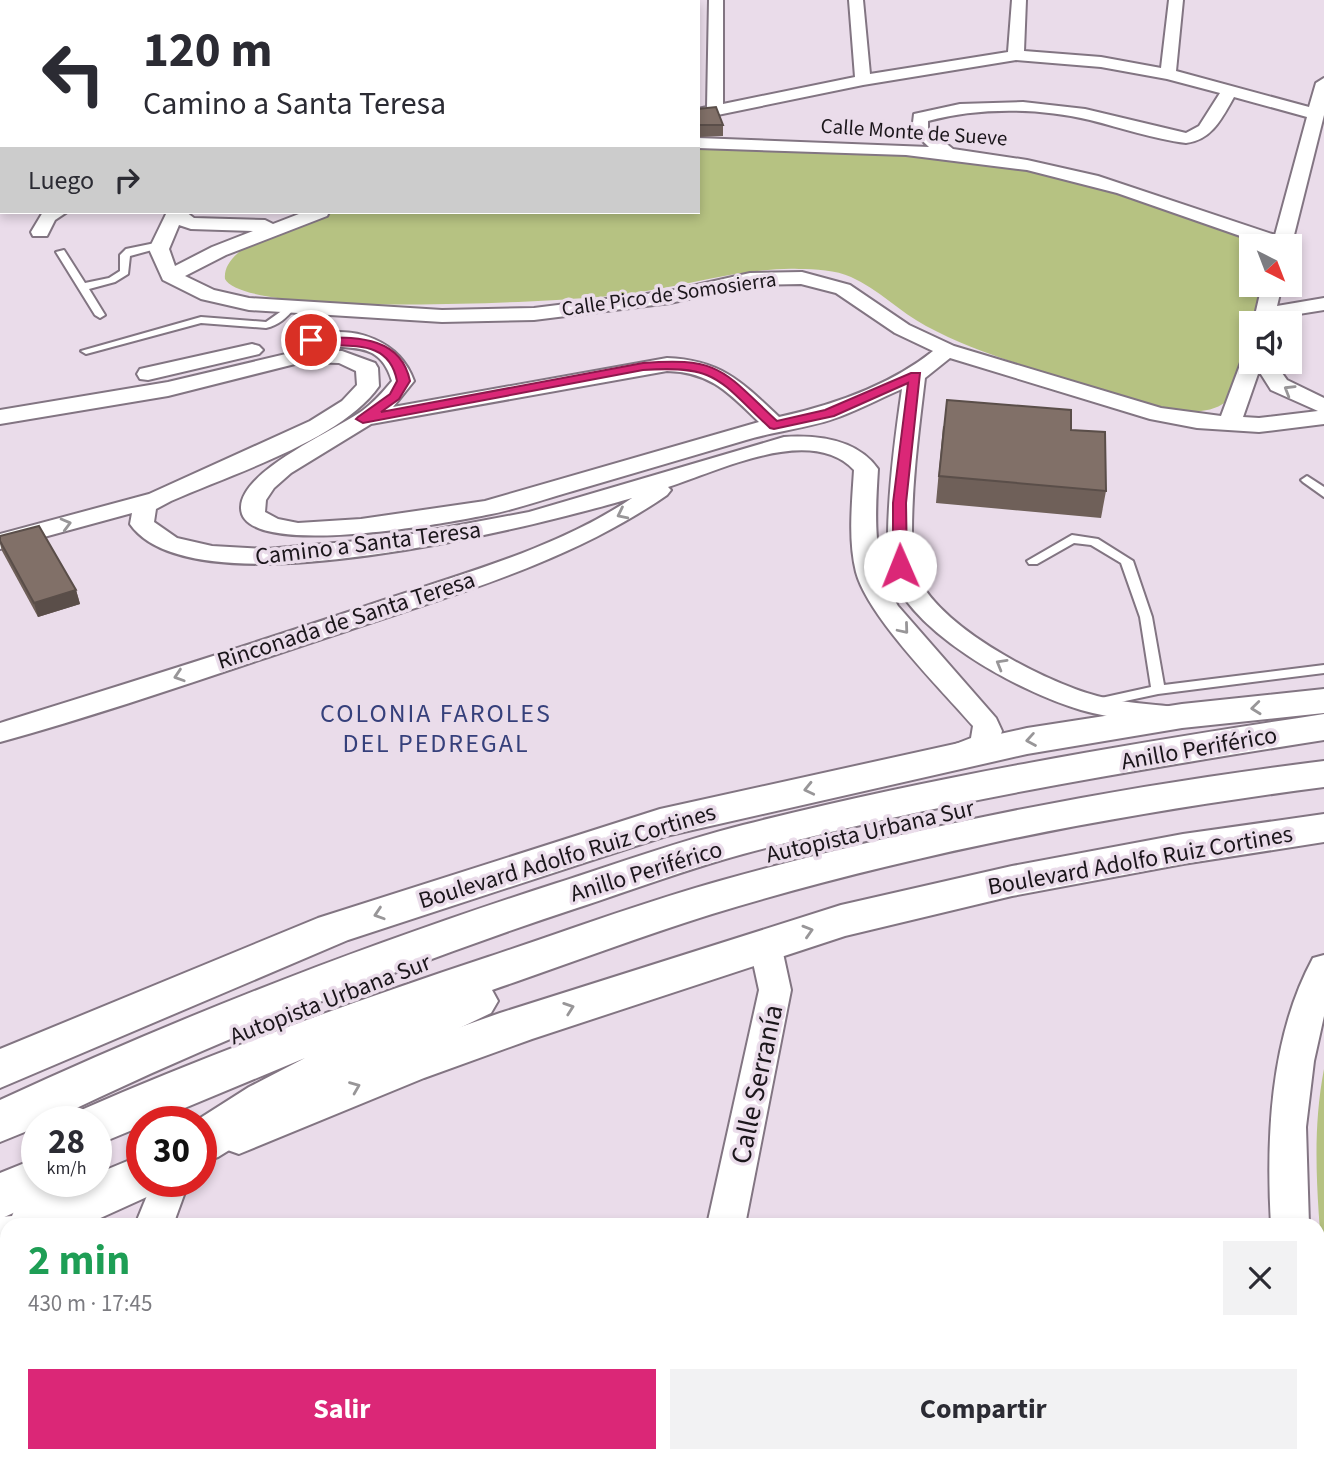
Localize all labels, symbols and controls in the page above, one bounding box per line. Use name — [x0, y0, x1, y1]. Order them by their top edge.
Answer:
text: 120 m — [143, 16, 272, 86]
icon: left — [28, 28, 119, 119]
text: Camino a Santa Teresa — [143, 81, 446, 127]
street label: Calle Monte de Sueve — [820, 111, 1008, 153]
icon: right — [108, 161, 146, 199]
text: Luego — [28, 162, 94, 199]
north arrow — [1239, 234, 1302, 298]
map controls — [1239, 234, 1302, 374]
street label: Calle Pico de Somosierra — [560, 264, 778, 324]
pin — [281, 310, 341, 370]
button: sound — [1239, 311, 1302, 374]
icon: arrive — [292, 321, 330, 359]
one-way arrow — [1283, 385, 1296, 398]
one-way arrow — [617, 506, 629, 520]
street label: Camino a Santa Teresa — [253, 512, 483, 575]
one-way arrow — [60, 518, 72, 532]
position arrow — [863, 529, 937, 603]
street label: Rinconada de Santa Teresa — [213, 562, 480, 679]
one-way arrow — [896, 620, 908, 633]
one-way arrow — [996, 659, 1008, 672]
one-way arrow — [173, 667, 185, 682]
district label: COLONIA FAROLES DEL PEDREGAL — [320, 695, 552, 762]
one-way arrow — [1250, 701, 1262, 716]
street label: Anillo Periférico — [1118, 718, 1280, 779]
one-way arrow — [1025, 732, 1037, 747]
one-way arrow — [803, 781, 815, 795]
street label: Autopista Urbana Sur — [762, 790, 979, 873]
street label: Boulevard Adolfo Ruiz Cortines — [414, 795, 720, 918]
street label: Boulevard Adolfo Ruiz Cortines — [985, 816, 1295, 905]
street label: Anillo Periférico — [566, 832, 727, 911]
one-way arrow — [373, 906, 386, 920]
one-way arrow — [802, 924, 814, 939]
street label: Autopista Urbana Sur — [224, 945, 437, 1054]
street label: Calle Serranía — [721, 1001, 793, 1168]
one-way arrow — [562, 1002, 574, 1017]
one-way arrow — [348, 1081, 360, 1095]
speed limit sign: 30 — [126, 1106, 217, 1197]
text: 28 — [48, 1117, 85, 1167]
text: km/h — [47, 1156, 86, 1181]
text: 2 min — [28, 1231, 130, 1291]
button: close — [1223, 1241, 1297, 1315]
text: 430 m · 17:45 — [28, 1287, 152, 1320]
button: Salir — [28, 1369, 656, 1449]
button: Compartir — [670, 1369, 1297, 1449]

